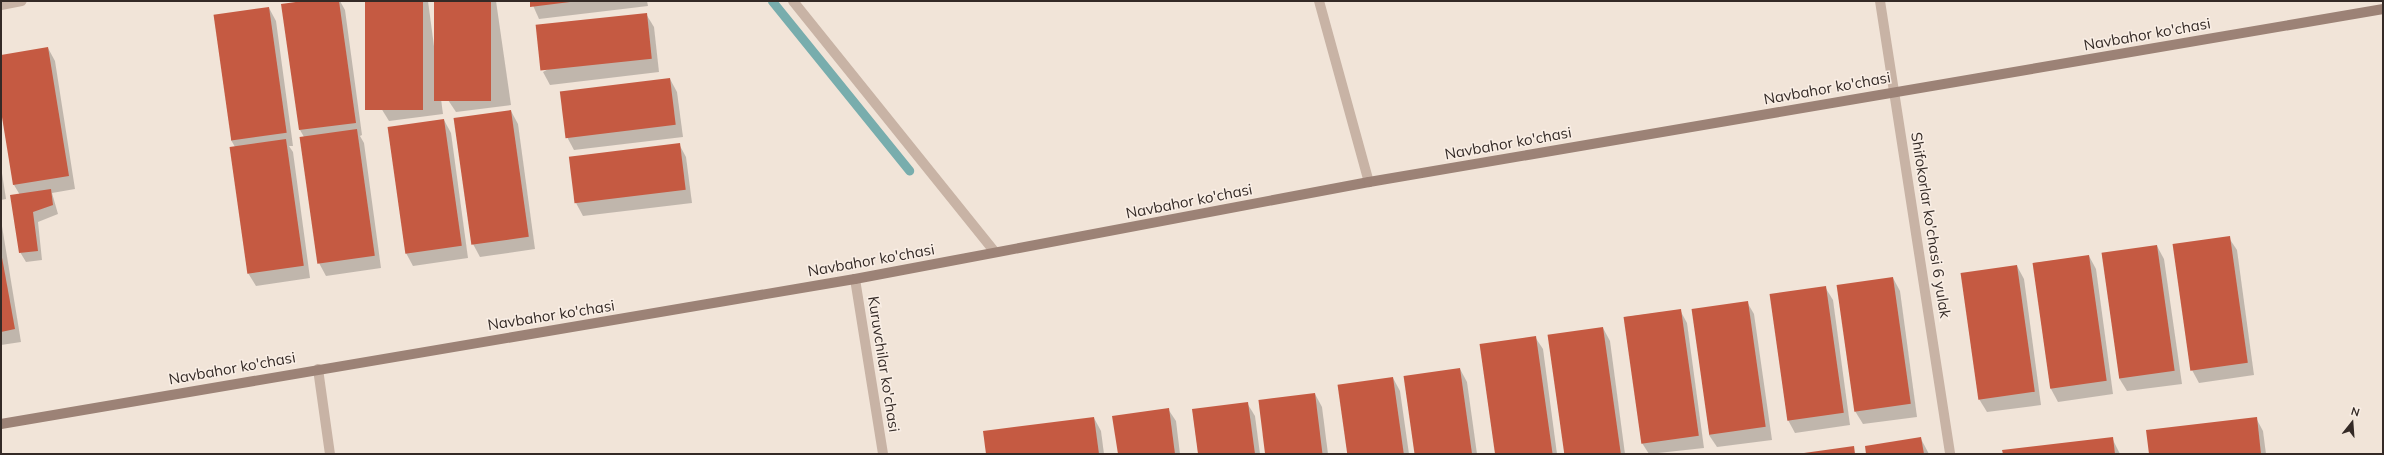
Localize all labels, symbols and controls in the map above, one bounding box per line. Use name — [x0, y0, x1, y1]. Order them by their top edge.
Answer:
street label: Navbahor ko'chasi — [2082, 14, 2212, 54]
street label: Navbahor ko'chasi — [1762, 68, 1892, 108]
street label: Navbahor ko'chasi — [1443, 123, 1573, 163]
street label: Shifokorlar ko'chasi 6 yulak — [1907, 131, 1955, 319]
street label: Navbahor ko'chasi — [1124, 180, 1254, 222]
street label: Navbahor ko'chasi — [806, 240, 936, 280]
street label: Kuruvchilar ko'chasi — [864, 295, 904, 433]
street label: Navbahor ko'chasi — [486, 296, 616, 334]
street label: Navbahor ko'chasi — [167, 348, 297, 388]
north arrow — [2332, 403, 2372, 443]
text: N — [2349, 404, 2362, 419]

